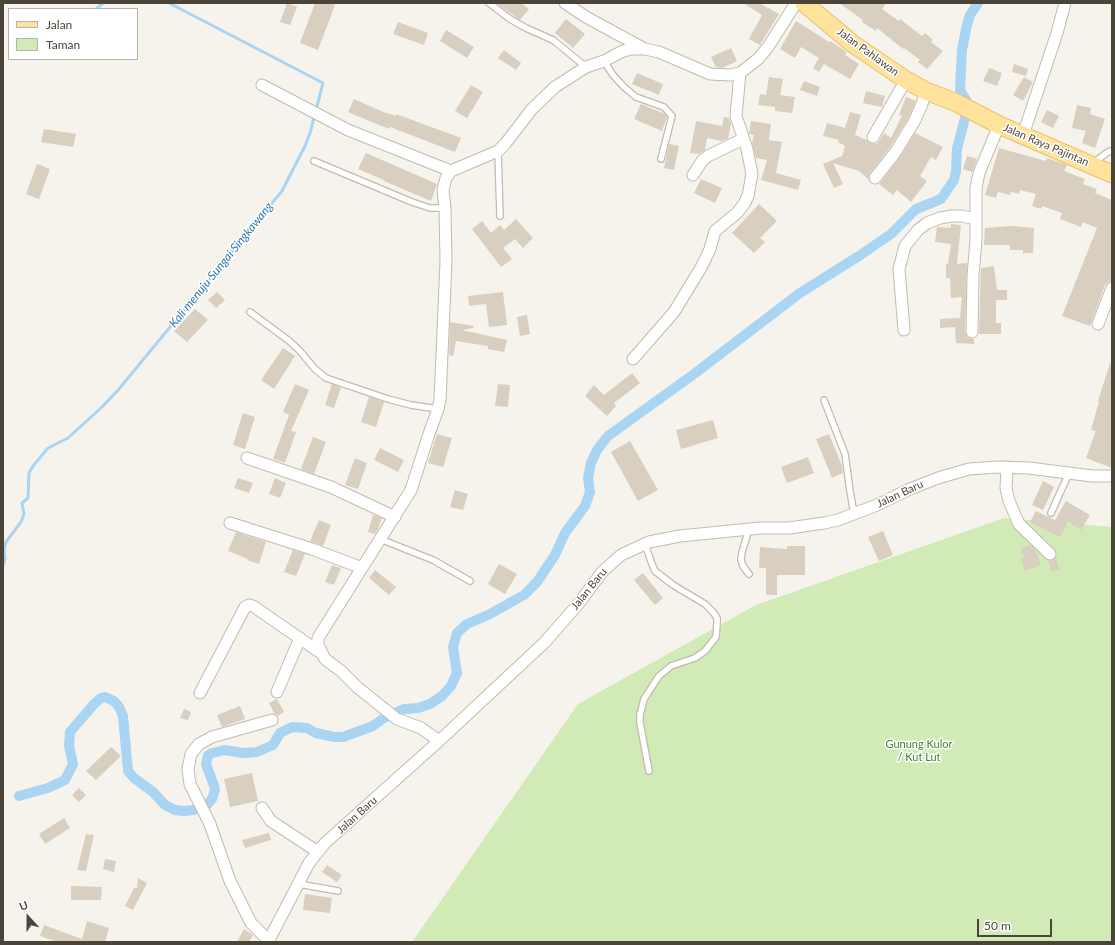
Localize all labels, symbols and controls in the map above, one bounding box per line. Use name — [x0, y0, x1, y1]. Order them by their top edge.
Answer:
legend — [8, 8, 138, 60]
text: Jalan — [46, 17, 72, 32]
street label: Jalan Pahlawan — [835, 25, 901, 79]
text: Taman — [46, 37, 80, 52]
street label: Jalan Raya Pajintan — [1001, 121, 1091, 169]
water label: Kali menuju Sungai Singkawang — [166, 200, 276, 330]
street label: Jalan Baru — [875, 478, 925, 510]
street label: Jalan Baru — [568, 566, 610, 612]
park label: Gunung Kulor / Kut Lut — [886, 737, 952, 763]
street label: Jalan Baru — [334, 794, 380, 836]
north arrow — [8, 897, 48, 937]
text: U — [17, 898, 30, 913]
scale bar — [979, 911, 1054, 937]
text: 50 m — [984, 918, 1011, 933]

